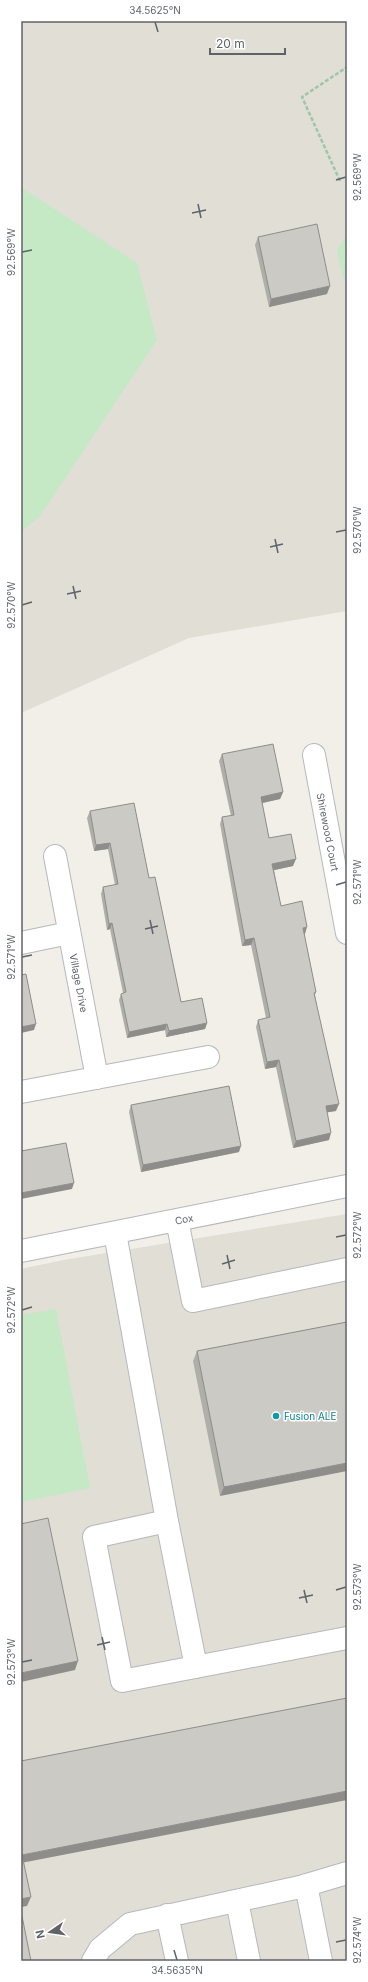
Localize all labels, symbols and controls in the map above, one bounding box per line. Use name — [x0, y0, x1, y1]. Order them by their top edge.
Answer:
text: 34.5625°N — [129, 4, 181, 16]
scale bar — [210, 30, 285, 56]
text: 20 m — [216, 36, 245, 51]
text: 92.569°W — [351, 153, 363, 201]
text: 92.569°W — [5, 228, 17, 276]
text: 92.570°W — [351, 506, 363, 554]
text: 92.570°W — [5, 581, 17, 629]
street label: Shirewood Court — [315, 792, 342, 873]
text: 92.571°W — [351, 859, 363, 905]
text: 92.571°W — [5, 934, 17, 980]
street label: Village Drive — [67, 953, 91, 1013]
street label: Cox — [174, 1211, 195, 1227]
text: 92.572°W — [351, 1211, 363, 1259]
text: 92.572°W — [5, 1286, 17, 1334]
place label: Fusion ALE — [284, 1410, 336, 1422]
marker: Fusion ALE — [271, 1411, 281, 1421]
text: 92.573°W — [351, 1563, 363, 1611]
text: 92.573°W — [5, 1638, 17, 1686]
north arrow — [30, 1912, 70, 1952]
text: 92.574°W — [351, 1916, 363, 1963]
text: N — [32, 1929, 48, 1940]
text: 34.5635°N — [151, 1964, 203, 1976]

